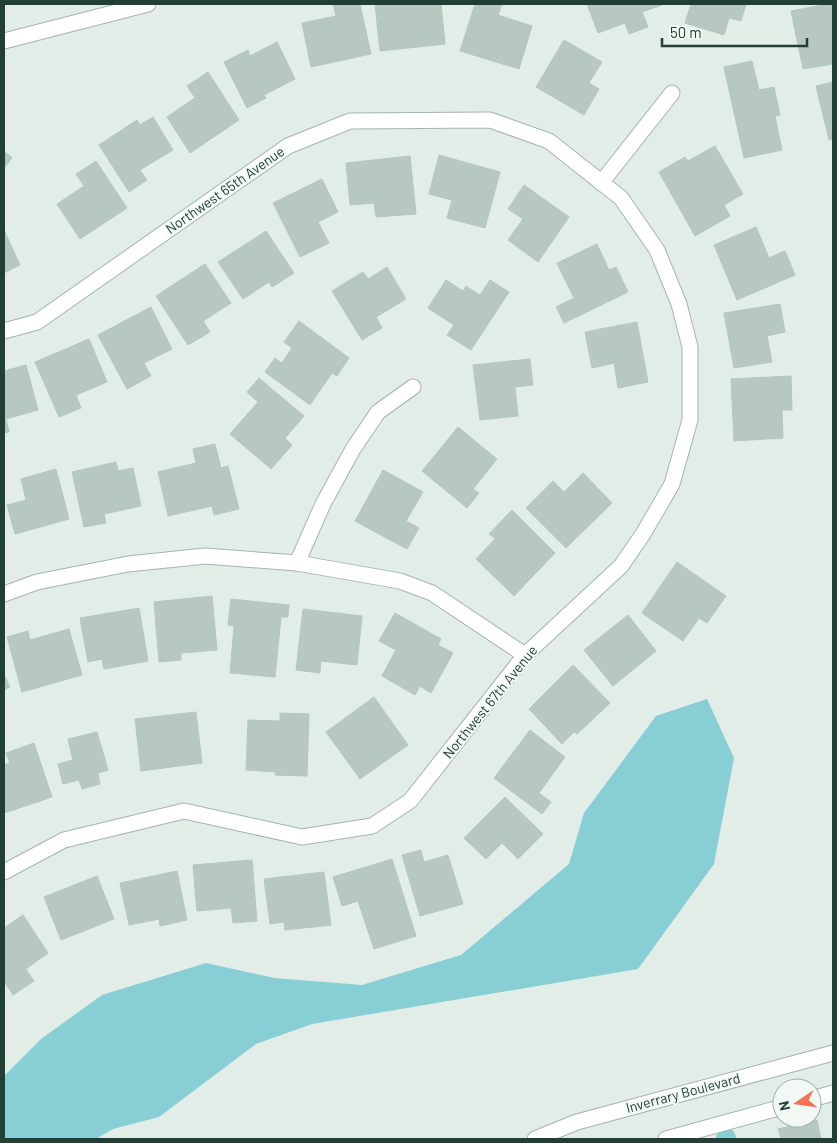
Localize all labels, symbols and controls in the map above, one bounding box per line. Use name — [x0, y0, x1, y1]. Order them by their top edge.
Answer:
scale bar — [662, 15, 807, 47]
text: 50 m — [670, 23, 702, 41]
street label: Northwest 65th Avenue — [162, 142, 287, 237]
street label: Northwest 67th Avenue — [439, 642, 540, 762]
street label: Inverrary Boulevard — [624, 1069, 742, 1116]
north arrow — [772, 1078, 822, 1128]
text: N — [775, 1100, 793, 1112]

